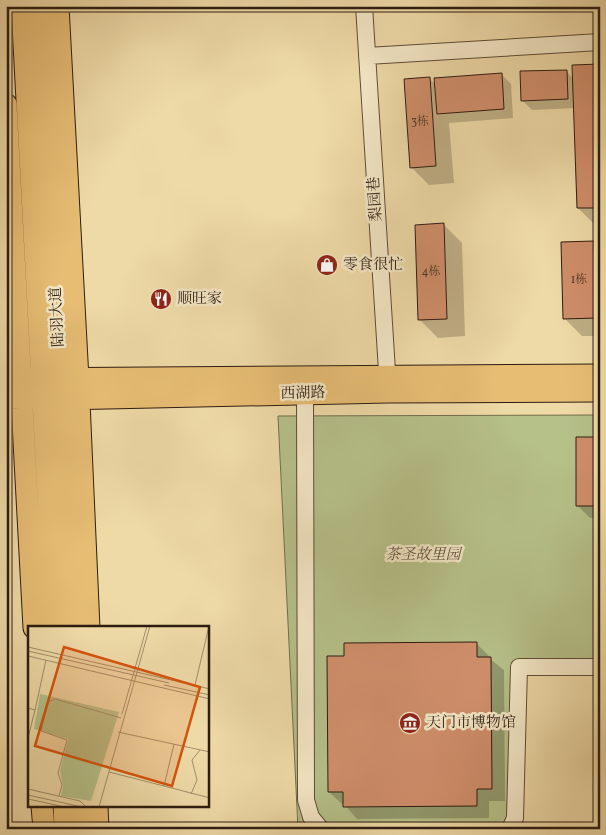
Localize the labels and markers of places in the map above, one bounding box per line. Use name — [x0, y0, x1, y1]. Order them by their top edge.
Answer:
shop icon: 零食很忙 — [315, 253, 339, 277]
place label: 零食很忙 — [343, 255, 403, 276]
restaurant icon: 顺旺家 — [149, 287, 173, 311]
place label: 顺旺家 — [177, 289, 222, 310]
museum icon: 天门市博物馆 — [398, 711, 422, 735]
place label: 天门市博物馆 — [426, 713, 516, 734]

